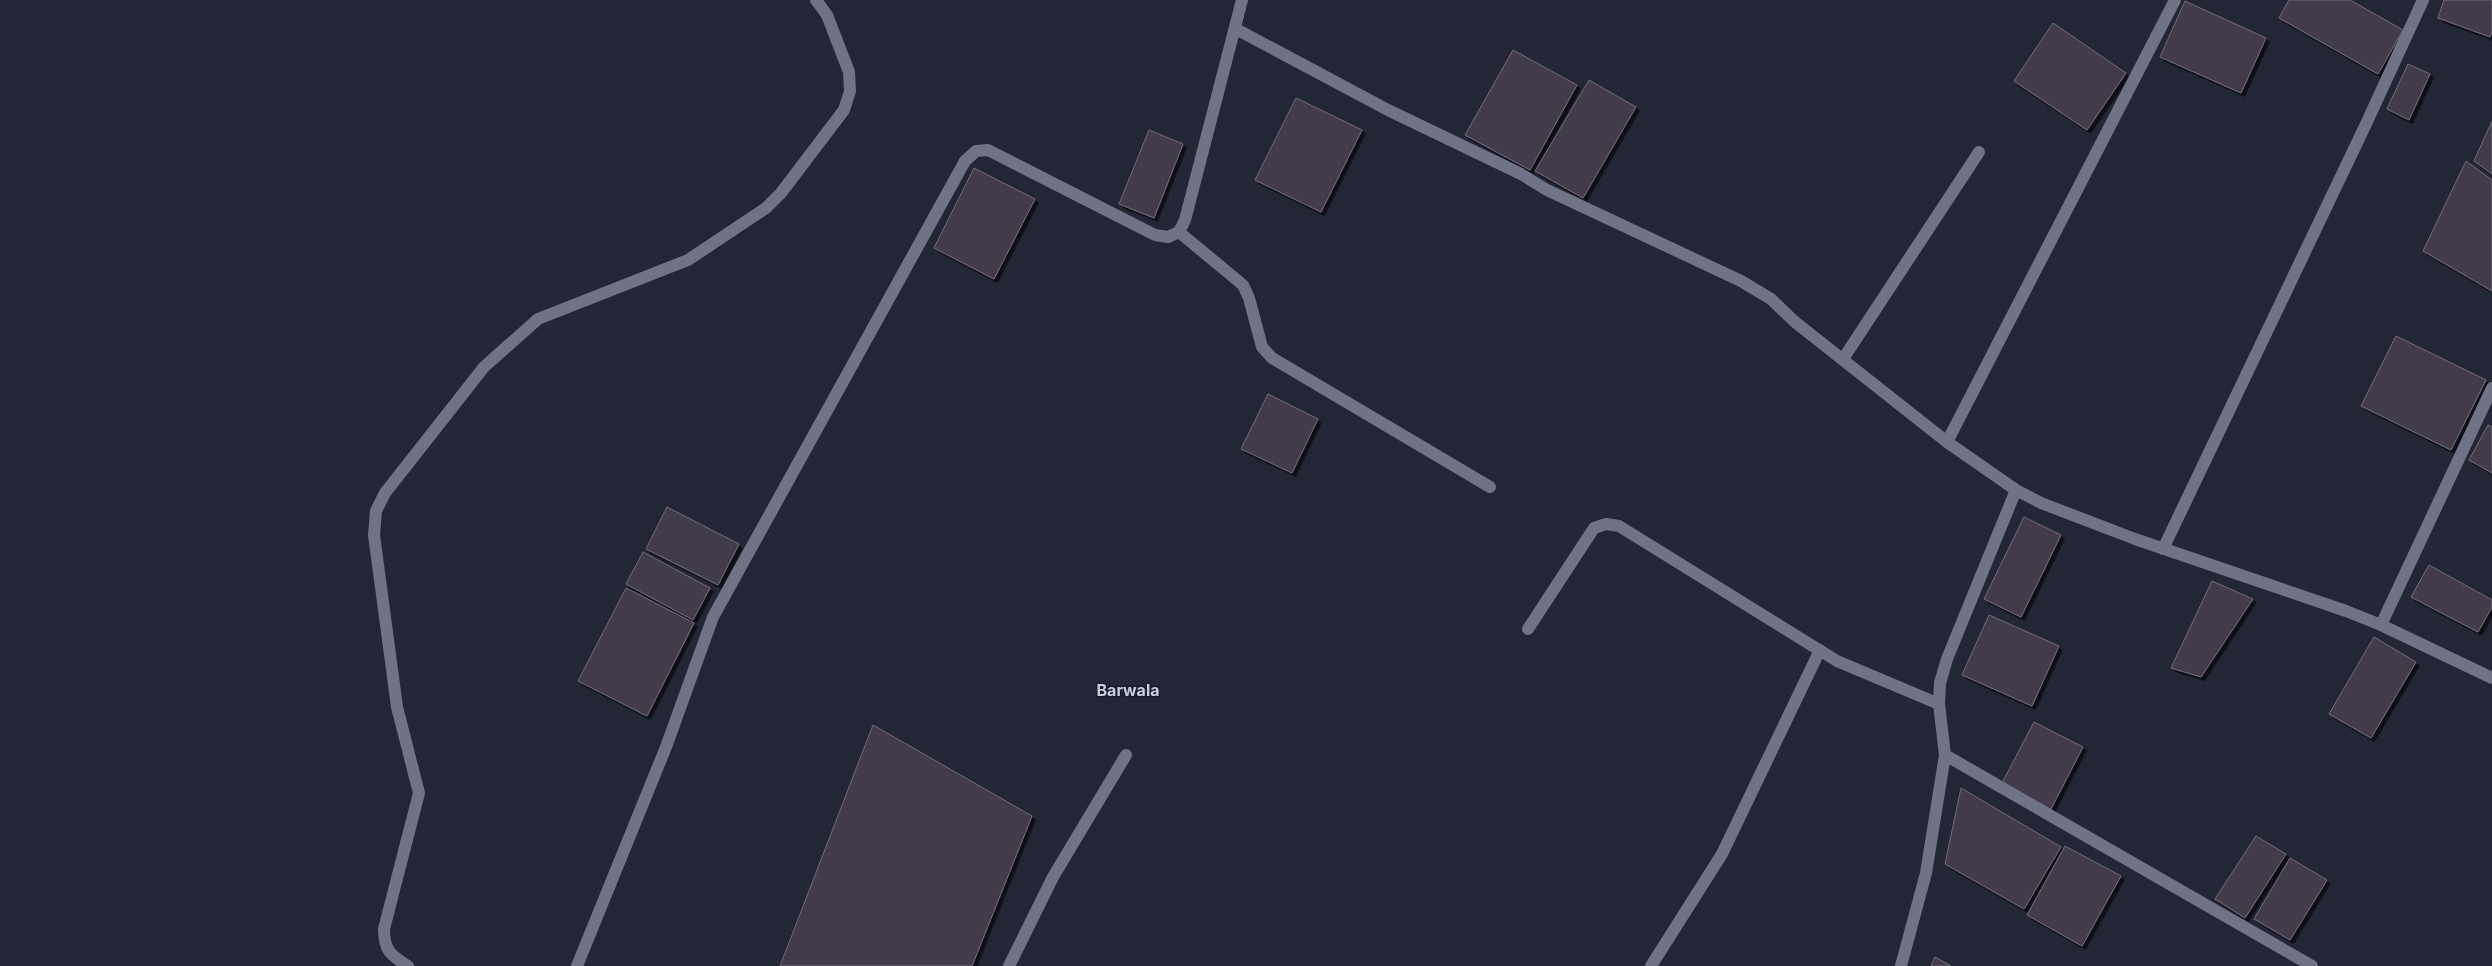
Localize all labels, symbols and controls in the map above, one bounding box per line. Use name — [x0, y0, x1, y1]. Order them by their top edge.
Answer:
district label: Barwala — [1097, 680, 1160, 700]

